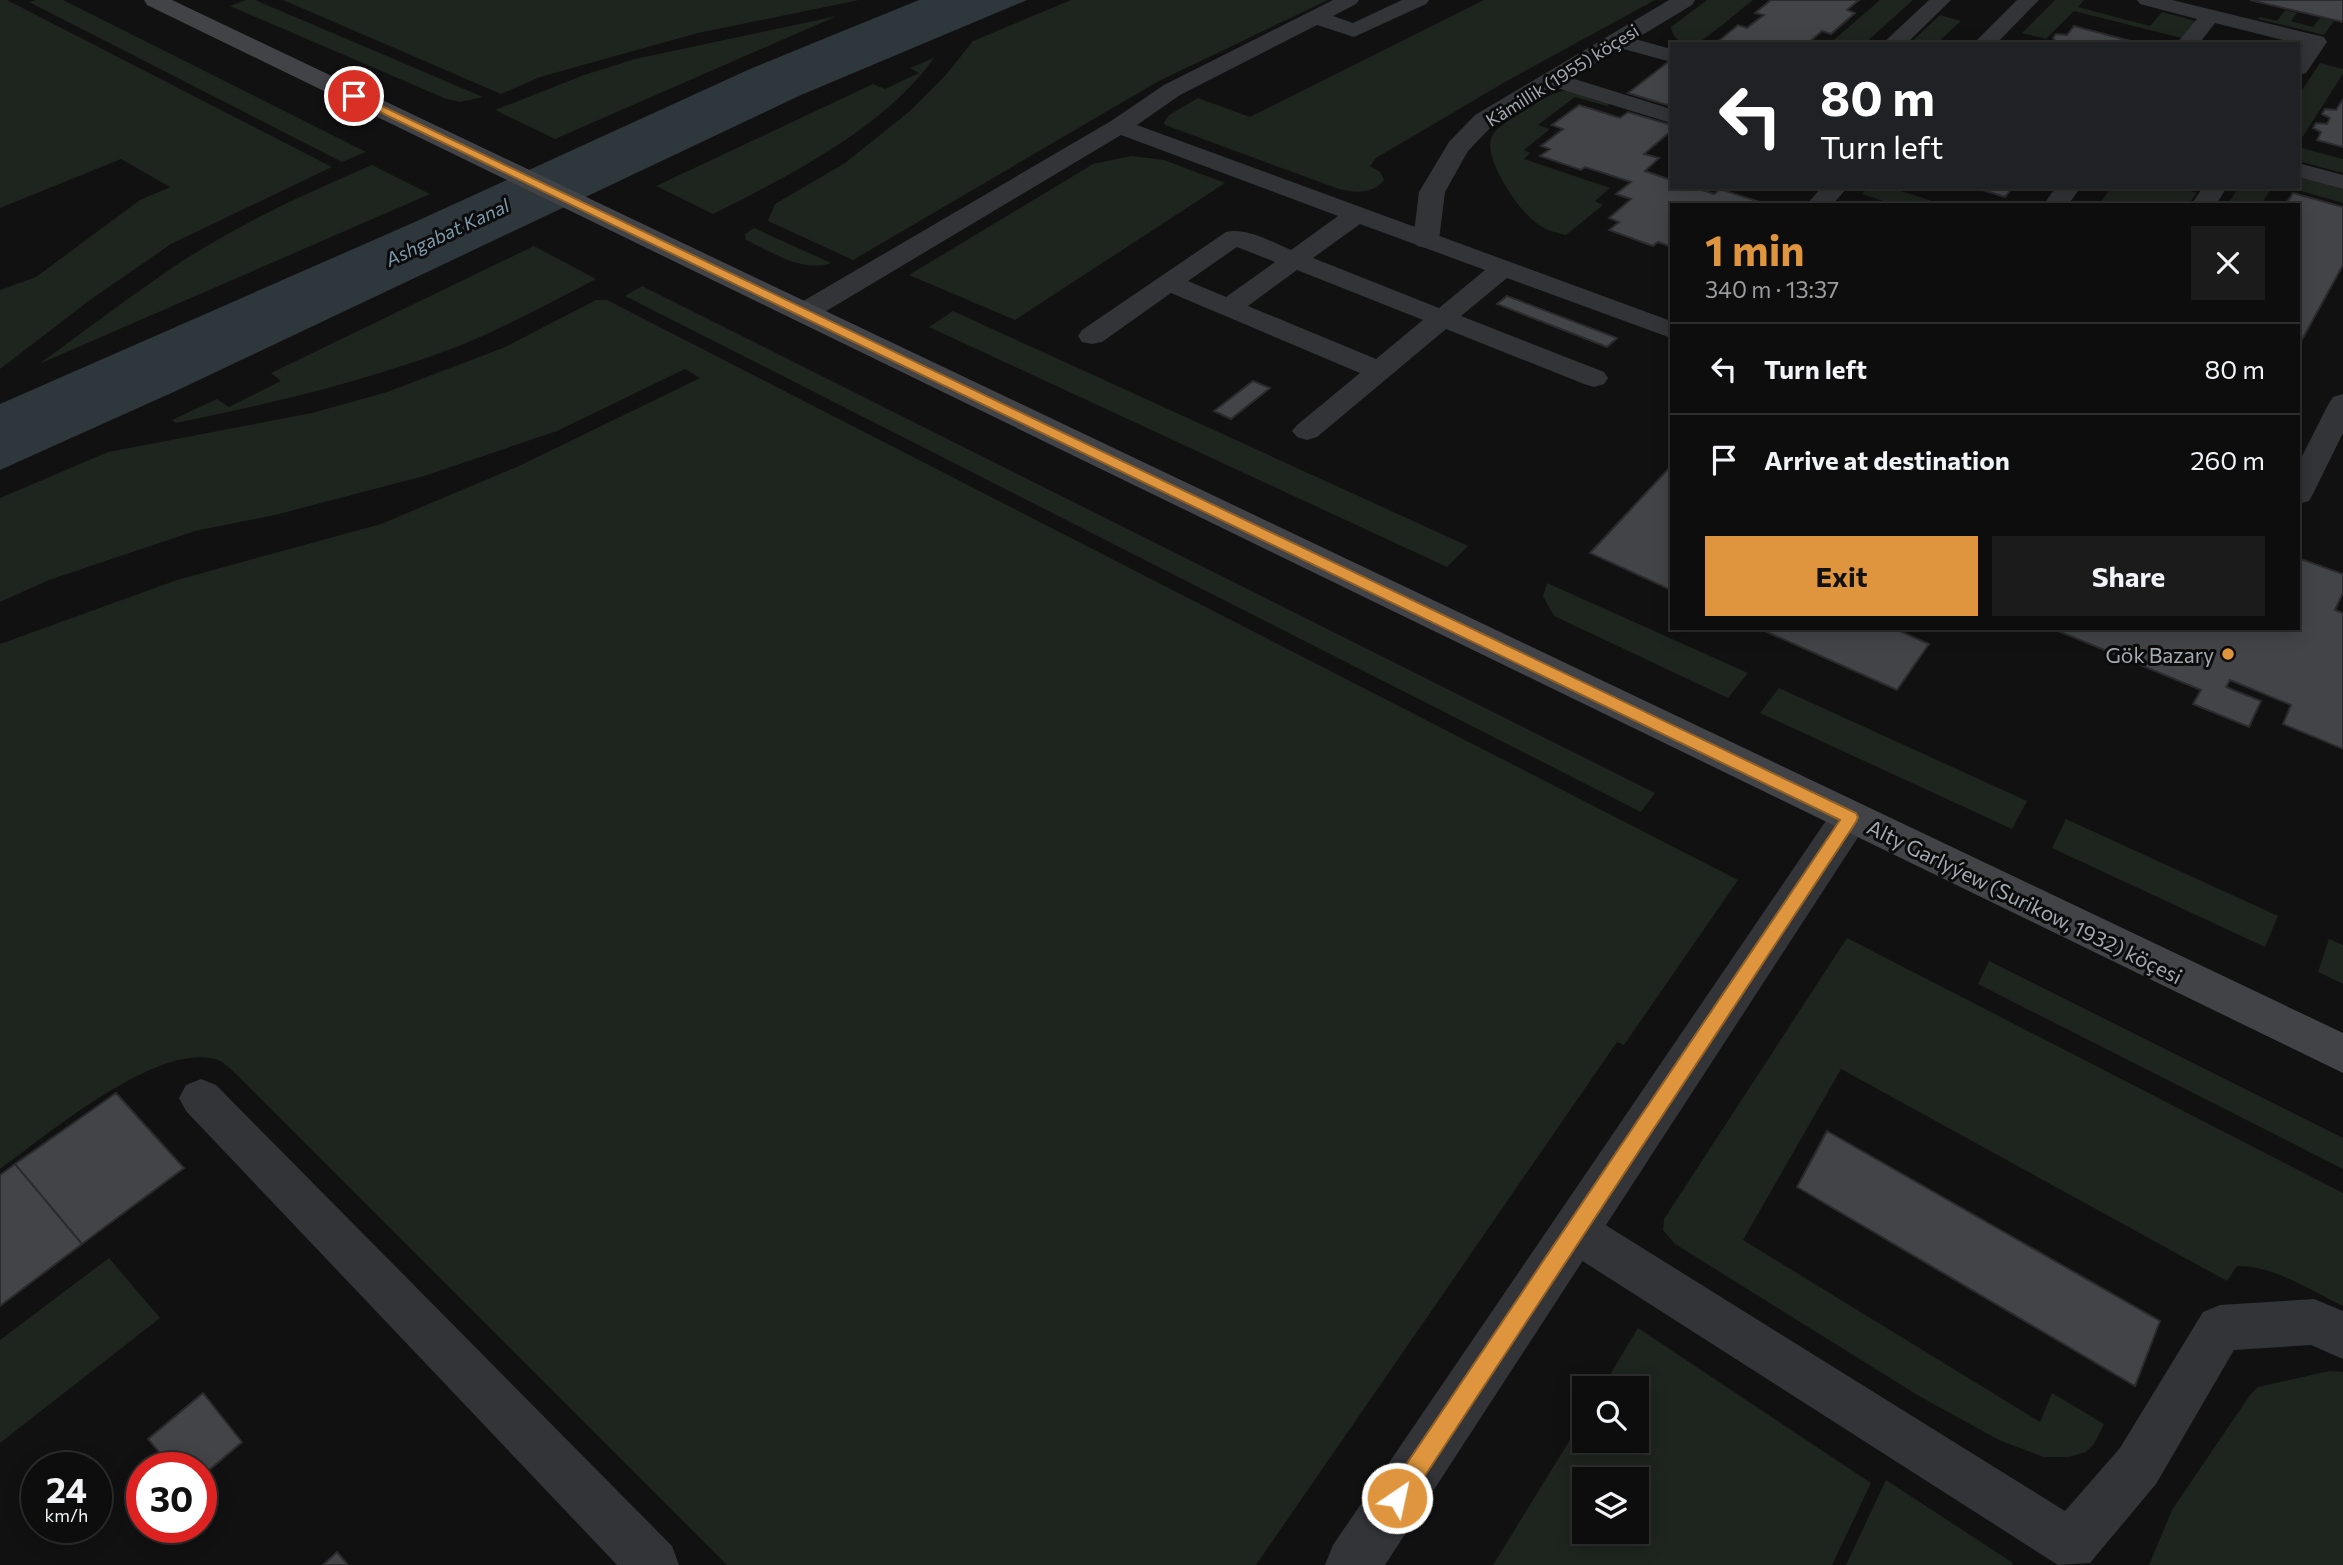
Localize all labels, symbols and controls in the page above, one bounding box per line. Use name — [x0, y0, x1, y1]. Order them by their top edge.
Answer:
street label: Kämillik (1955) köçesi — [1482, 19, 1642, 131]
pin — [324, 66, 384, 126]
text: 80 m — [1820, 66, 1935, 126]
icon: left — [1705, 70, 1796, 161]
icon: arrive — [335, 77, 373, 115]
text: Turn left — [1820, 126, 1944, 166]
water label: Ashgabat Kanal — [381, 193, 514, 271]
text: 1 min — [1705, 223, 1805, 275]
button: close — [2191, 226, 2265, 300]
text: 340 m · 13:37 — [1705, 275, 1839, 303]
icon: left — [1705, 350, 1743, 388]
text: Turn left — [1764, 353, 1867, 384]
text: 80 m — [2205, 353, 2265, 384]
icon: arrive — [1705, 441, 1743, 479]
text: Arrive at destination — [1764, 444, 2010, 475]
text: 260 m — [2190, 444, 2265, 475]
button: Exit — [1705, 536, 1978, 616]
button: Share — [1992, 536, 2265, 616]
place label: Gök Bazary — [2105, 642, 2214, 667]
marker: Gök Bazary — [2220, 646, 2236, 662]
street label: Alty Garlyýew (Surikow, 1932) köçesi — [1863, 814, 2187, 988]
map controls — [1572, 1376, 1649, 1544]
button: search — [1572, 1376, 1649, 1453]
speed limit sign: 30 — [126, 1452, 217, 1543]
position arrow — [1360, 1461, 1434, 1535]
text: 24 — [46, 1467, 87, 1510]
button: layers — [1572, 1467, 1649, 1544]
text: km/h — [45, 1504, 88, 1526]

